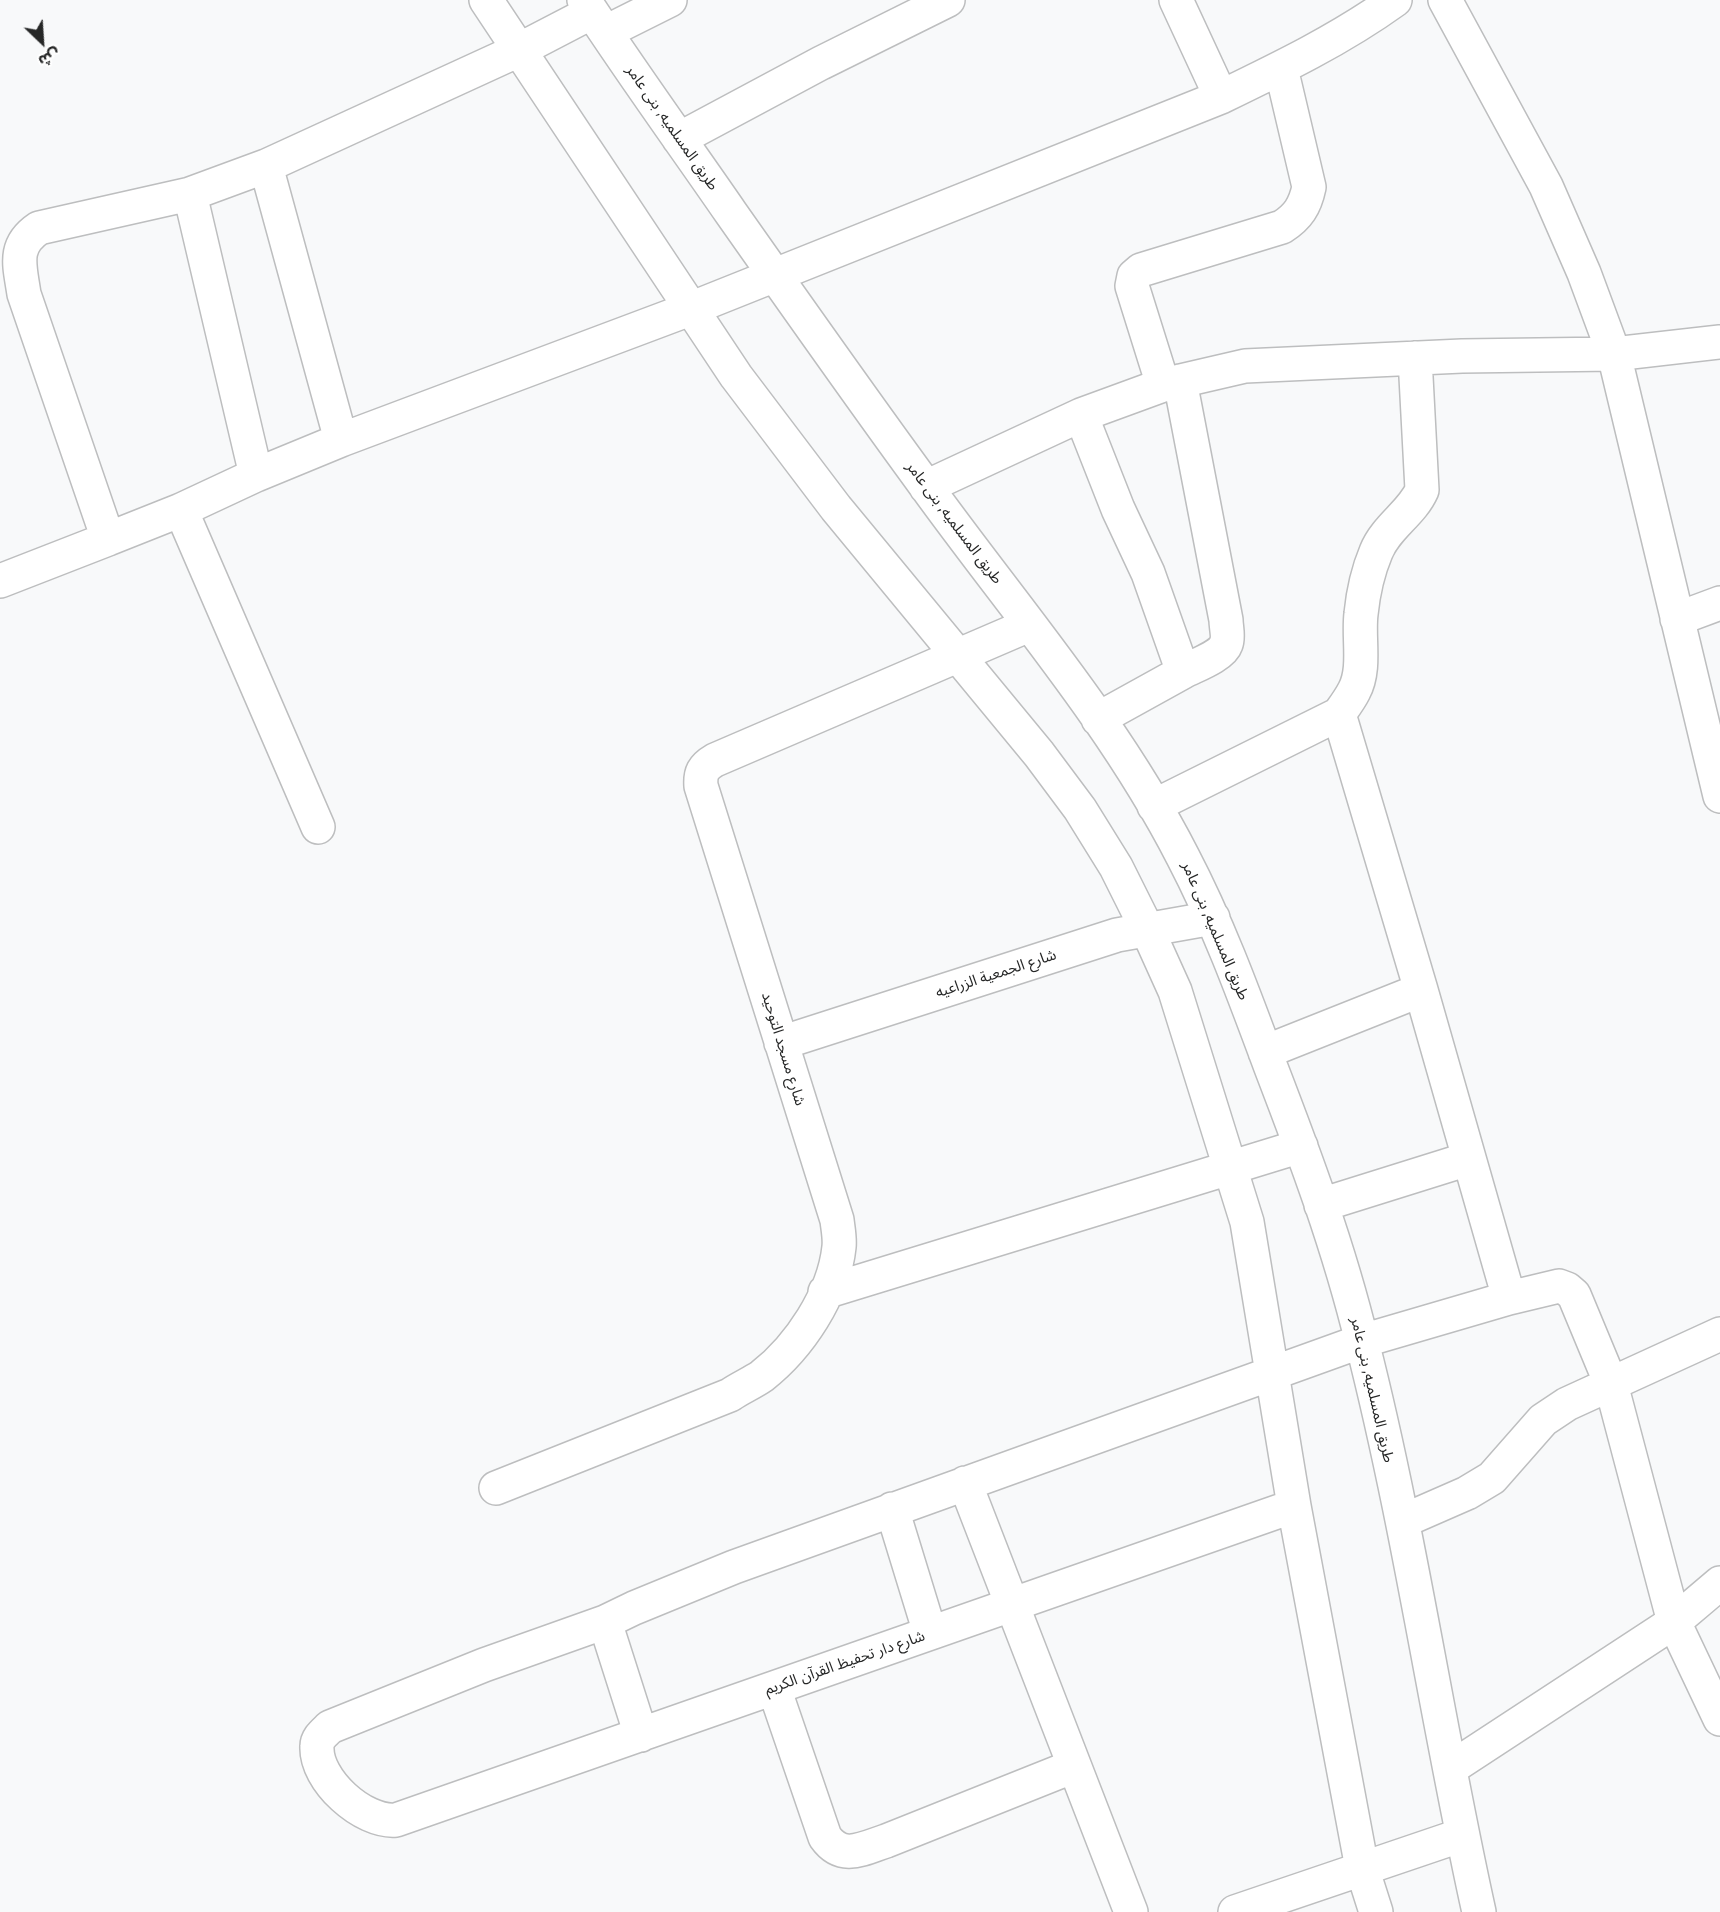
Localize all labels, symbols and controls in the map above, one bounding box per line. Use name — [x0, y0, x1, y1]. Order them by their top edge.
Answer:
north arrow — [12, 12, 72, 72]
text: ش — [35, 44, 64, 73]
street label: طريق المسلميه, بنى عامر — [622, 62, 722, 194]
street label: طريق المسلميه, بنى عامر — [902, 458, 1006, 588]
street label: طريق المسلميه, بنى عامر — [1178, 859, 1252, 1003]
street label: شارع الجمعية الزراعيه — [933, 946, 1059, 1002]
street label: شارع مسجد التوحيد — [757, 990, 809, 1108]
street label: طريق المسلميه, بنى عامر — [1347, 1316, 1397, 1464]
street label: شارع دار تحفيظ القرآن الكريم — [762, 1627, 928, 1699]

